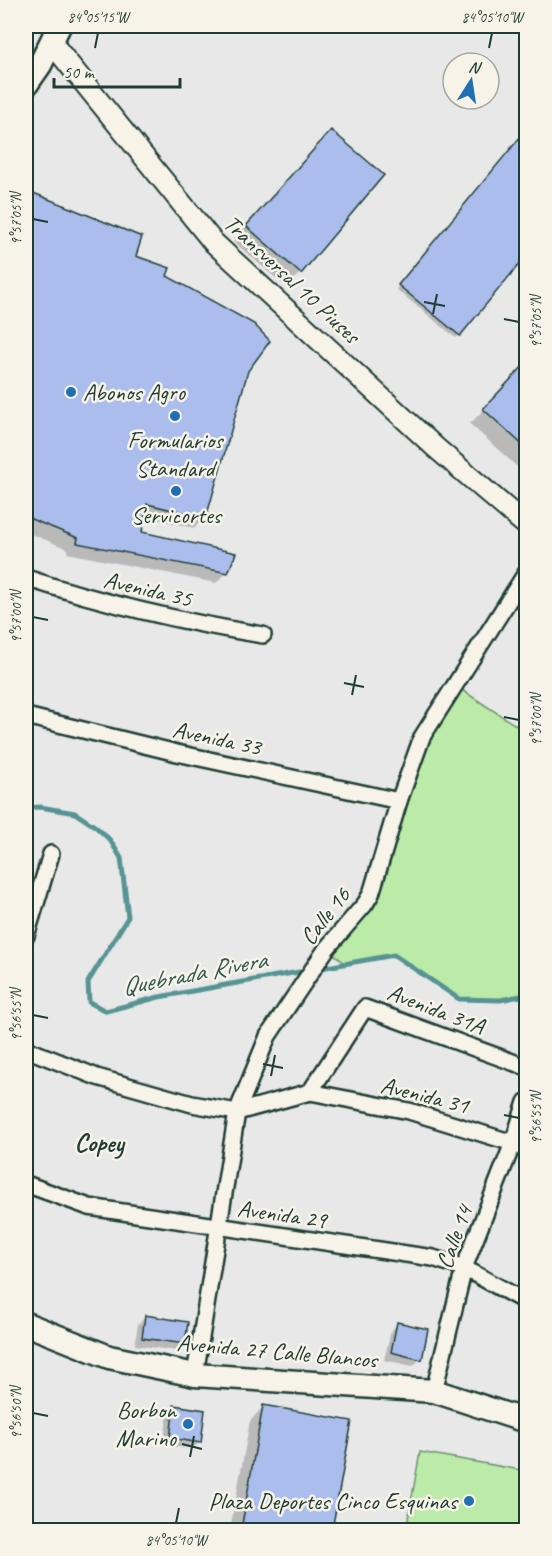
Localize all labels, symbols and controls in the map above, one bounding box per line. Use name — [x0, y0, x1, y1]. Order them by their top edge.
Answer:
text: 84°05'15"W — [68, 8, 132, 27]
text: 84°05'10"W — [462, 8, 526, 27]
scale bar — [54, 51, 180, 89]
north arrow — [441, 51, 501, 111]
text: N — [467, 56, 484, 79]
text: 50 m — [63, 61, 96, 83]
text: 9°57'05"N — [7, 190, 26, 245]
street label: Transversal 10 Piuses — [218, 208, 368, 351]
text: 9°57'05"N — [527, 293, 546, 348]
place label: Abonos Agro — [83, 377, 186, 407]
marker: Abonos Agro — [64, 385, 78, 399]
marker: Formularios Standard — [168, 409, 182, 423]
place label: Formularios Standard — [128, 425, 224, 483]
marker: Servicortes — [169, 484, 183, 498]
place label: Servicortes — [131, 500, 223, 530]
street label: Avenida 35 — [101, 564, 196, 614]
text: 9°57'00"N — [7, 588, 26, 643]
text: 9°57'00"N — [527, 691, 546, 746]
street label: Avenida 33 — [170, 714, 266, 762]
street label: Calle 16 — [293, 880, 358, 951]
water label: Quebrada Rivera — [119, 942, 272, 1003]
street label: Avenida 31A — [383, 977, 490, 1042]
text: 9°56'55"N — [7, 986, 26, 1041]
street label: Avenida 31 — [378, 1070, 473, 1121]
text: 9°56'55"N — [527, 1089, 546, 1144]
district label: Copey — [74, 1126, 126, 1159]
street label: Avenida 29 — [236, 1193, 331, 1235]
street label: Calle 14 — [429, 1199, 480, 1273]
street label: Avenida 27 Calle Blancos — [176, 1327, 380, 1375]
text: 9°56'50"N — [7, 1384, 26, 1439]
place label: Borbon Marino — [116, 1395, 178, 1453]
marker: Borbon Marino — [181, 1417, 195, 1431]
place label: Plaza Deportes Cinco Esquinas — [208, 1486, 459, 1516]
marker: Plaza Deportes Cinco Esquinas — [462, 1494, 476, 1508]
text: 84°05'10"W — [146, 1531, 210, 1550]

